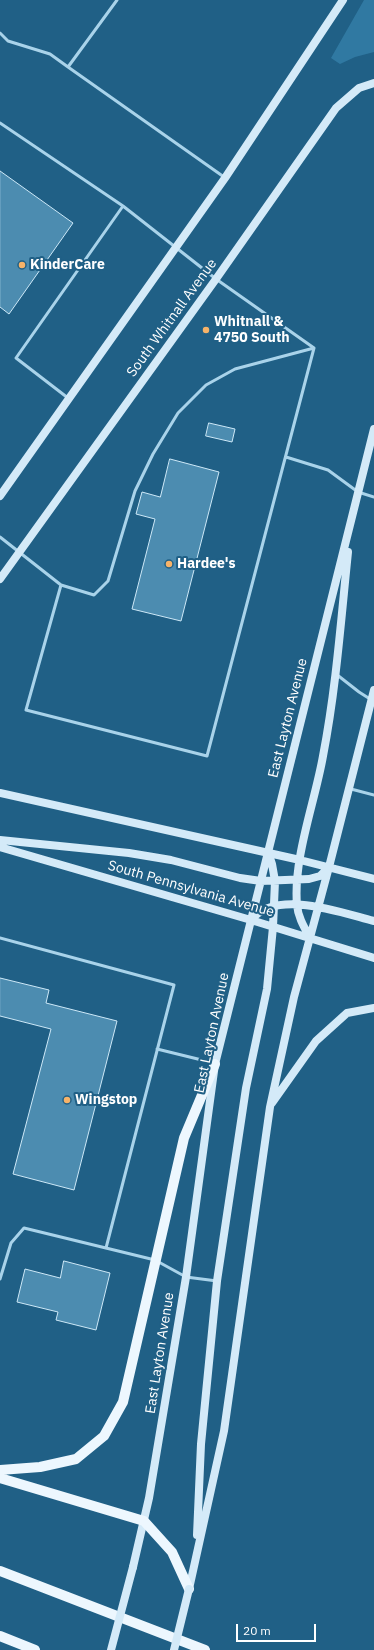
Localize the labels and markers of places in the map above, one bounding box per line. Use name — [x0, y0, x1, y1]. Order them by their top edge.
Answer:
place label: KinderCare — [30, 257, 105, 273]
marker: KinderCare — [17, 260, 27, 270]
place label: Whitnall & 4750 South — [214, 314, 290, 346]
marker: Whitnall & 4750 South — [201, 325, 211, 335]
place label: Hardee's — [177, 556, 235, 572]
marker: Hardee's — [164, 559, 174, 569]
place label: Wingstop — [75, 1092, 137, 1108]
marker: Wingstop — [62, 1095, 72, 1105]

